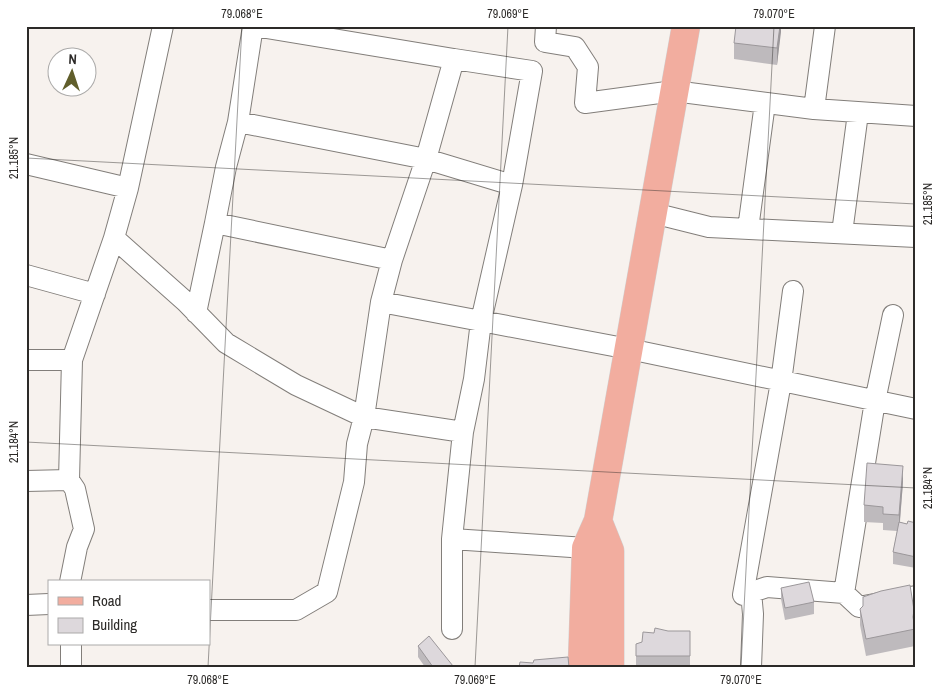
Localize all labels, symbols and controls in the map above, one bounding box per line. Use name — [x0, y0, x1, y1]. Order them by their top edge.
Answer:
text: 79.068°E — [221, 6, 263, 22]
text: 79.069°E — [487, 6, 529, 22]
text: 79.070°E — [753, 6, 795, 22]
north arrow — [48, 48, 98, 98]
text: N — [68, 50, 77, 68]
text: 21.185°N — [6, 137, 22, 179]
text: 21.185°N — [920, 183, 936, 225]
text: 21.184°N — [6, 421, 22, 463]
text: 21.184°N — [920, 467, 936, 509]
legend — [48, 580, 210, 646]
text: Road — [92, 590, 121, 611]
text: Building — [92, 614, 137, 635]
text: 79.068°E — [187, 672, 229, 688]
text: 79.069°E — [454, 672, 496, 688]
text: 79.070°E — [720, 672, 762, 688]

